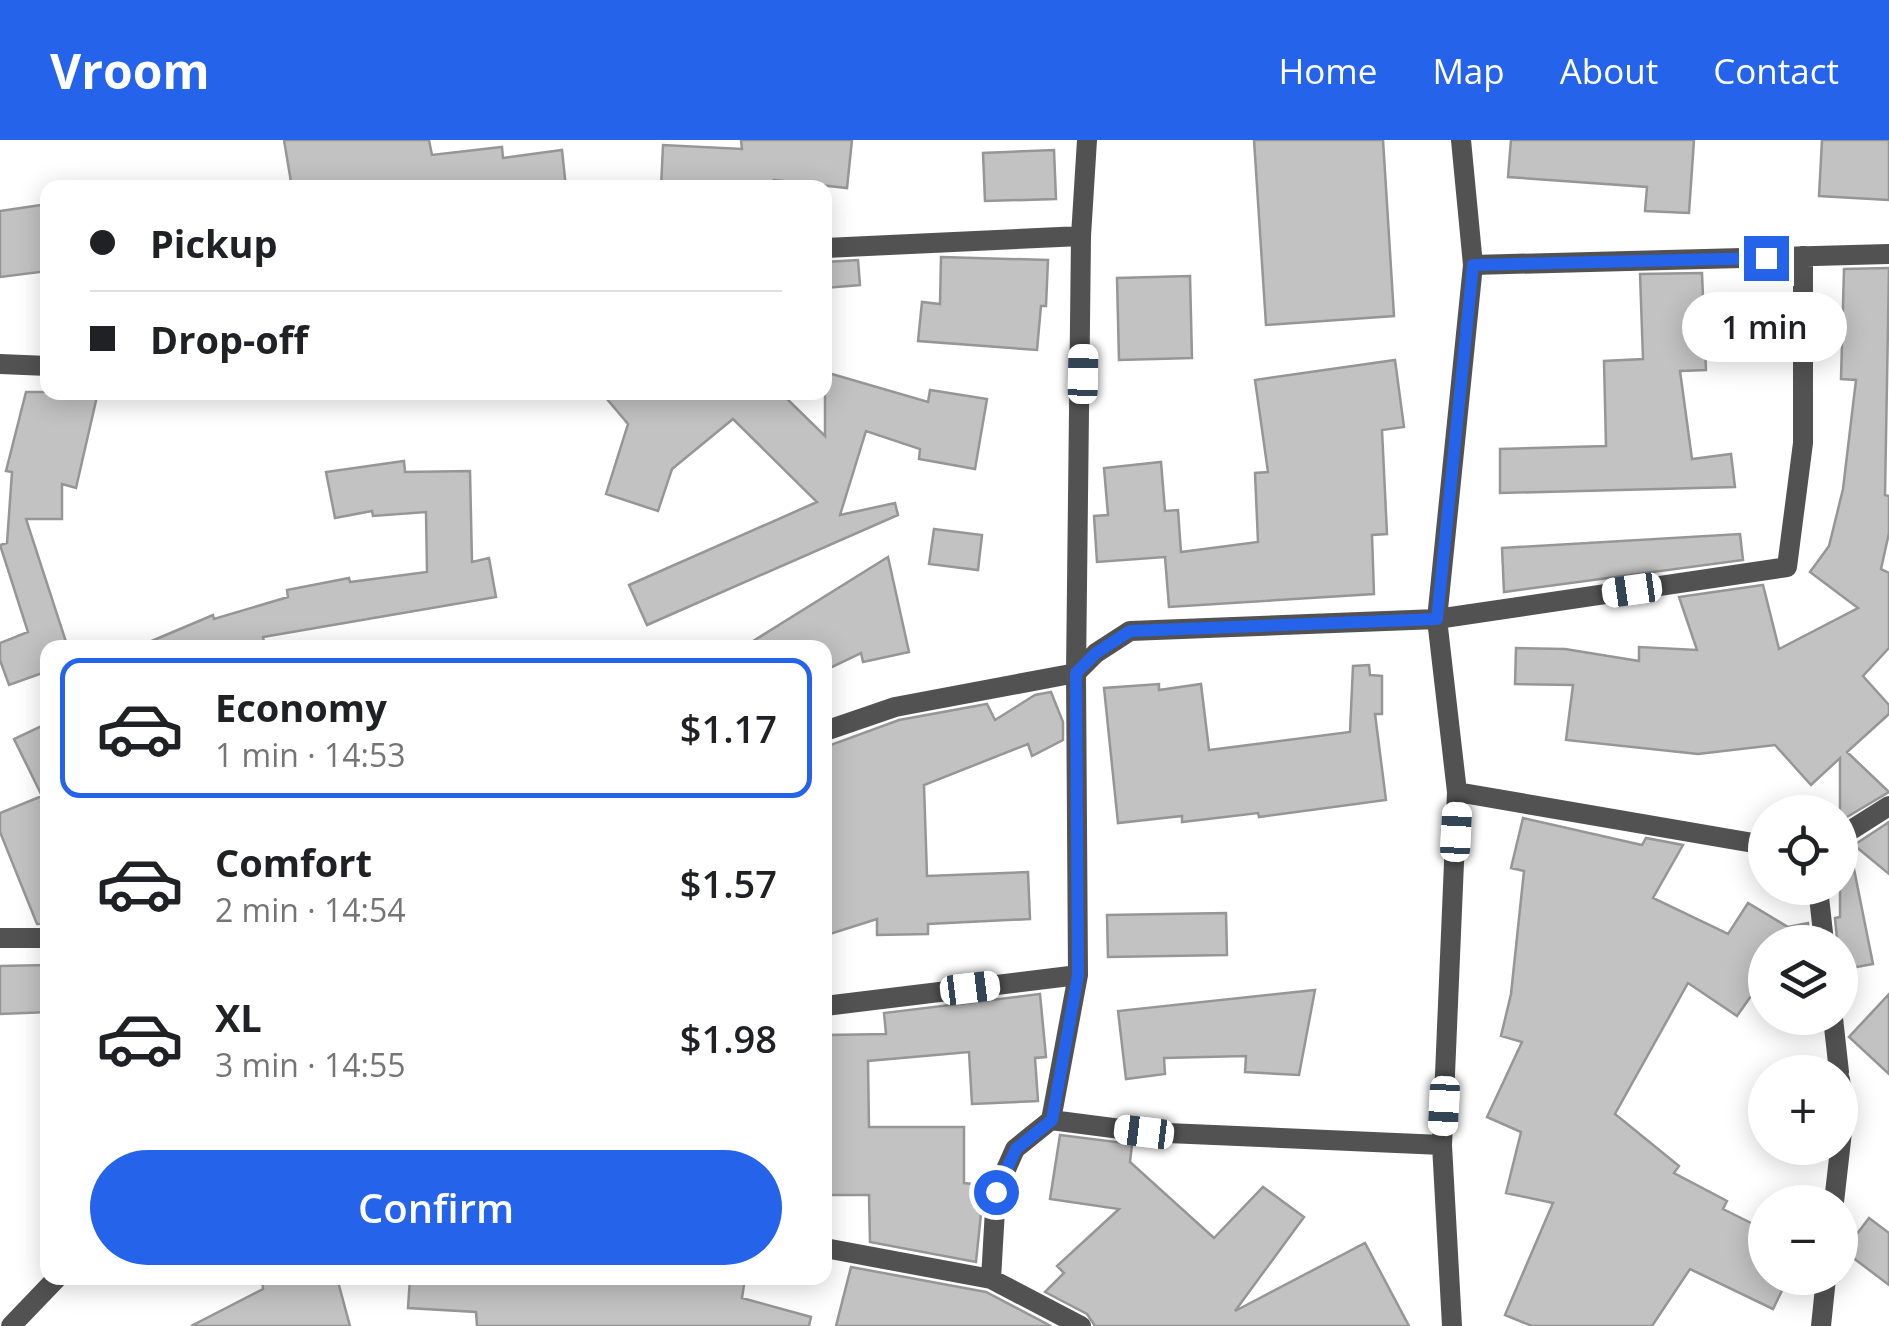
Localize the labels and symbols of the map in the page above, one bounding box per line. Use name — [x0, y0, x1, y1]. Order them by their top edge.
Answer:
route end — [1744, 236, 1789, 281]
callout: 1 min — [1684, 293, 1848, 363]
car — [1067, 344, 1099, 404]
car — [1600, 571, 1664, 609]
car — [1439, 801, 1473, 863]
car — [938, 969, 1002, 1007]
car — [1427, 1075, 1461, 1137]
car — [1112, 1113, 1176, 1151]
route start — [974, 1170, 1019, 1215]

